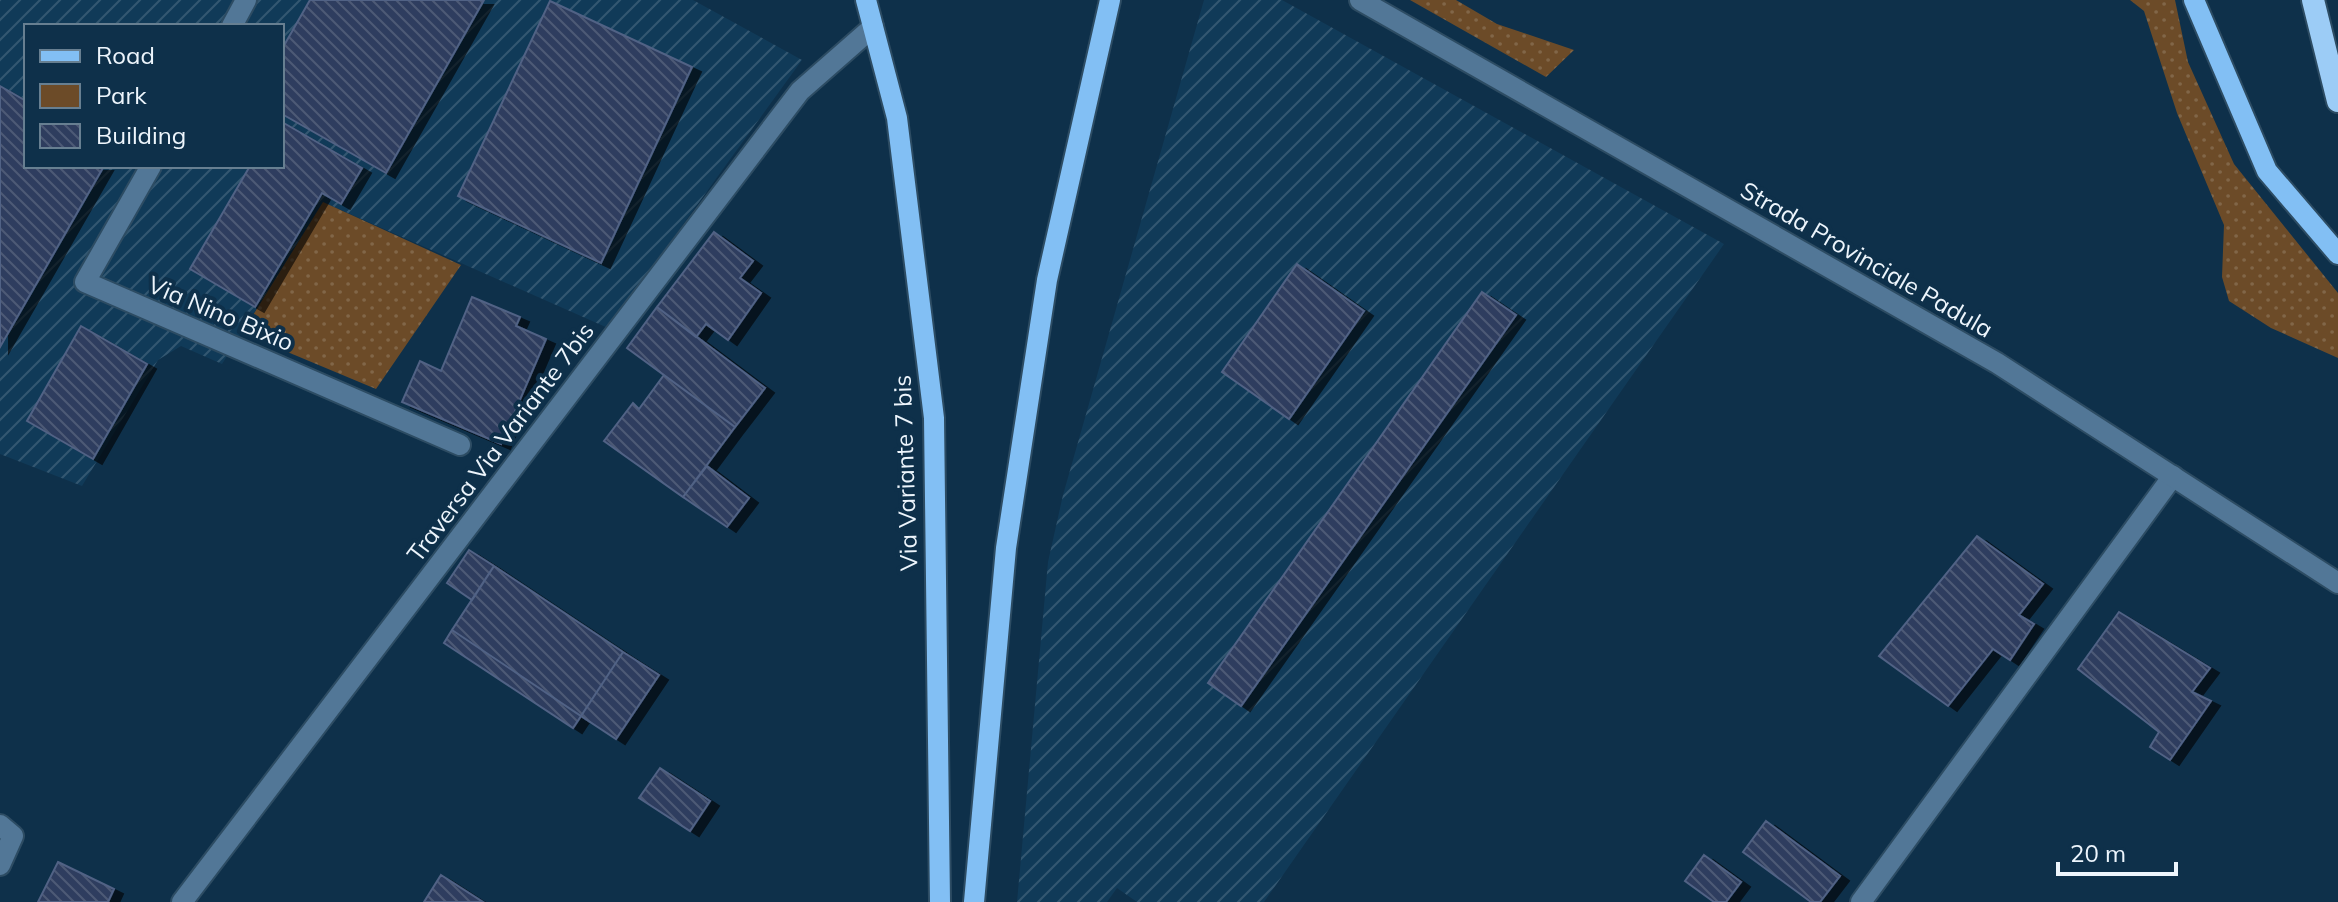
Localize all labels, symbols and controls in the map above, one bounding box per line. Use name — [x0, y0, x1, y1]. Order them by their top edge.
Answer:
legend — [24, 24, 284, 168]
text: Road — [96, 40, 155, 70]
text: Park — [96, 80, 147, 110]
text: Building — [96, 120, 186, 150]
street label: Strada Provinciale Padula — [1736, 174, 1998, 344]
street label: Via Nino Bixio — [144, 269, 298, 357]
street label: Traversa Via Variante 7bis — [400, 316, 600, 568]
street label: Via Variante 7 bis — [887, 374, 923, 572]
scale bar — [2058, 826, 2176, 876]
text: 20 m — [2070, 838, 2126, 868]

